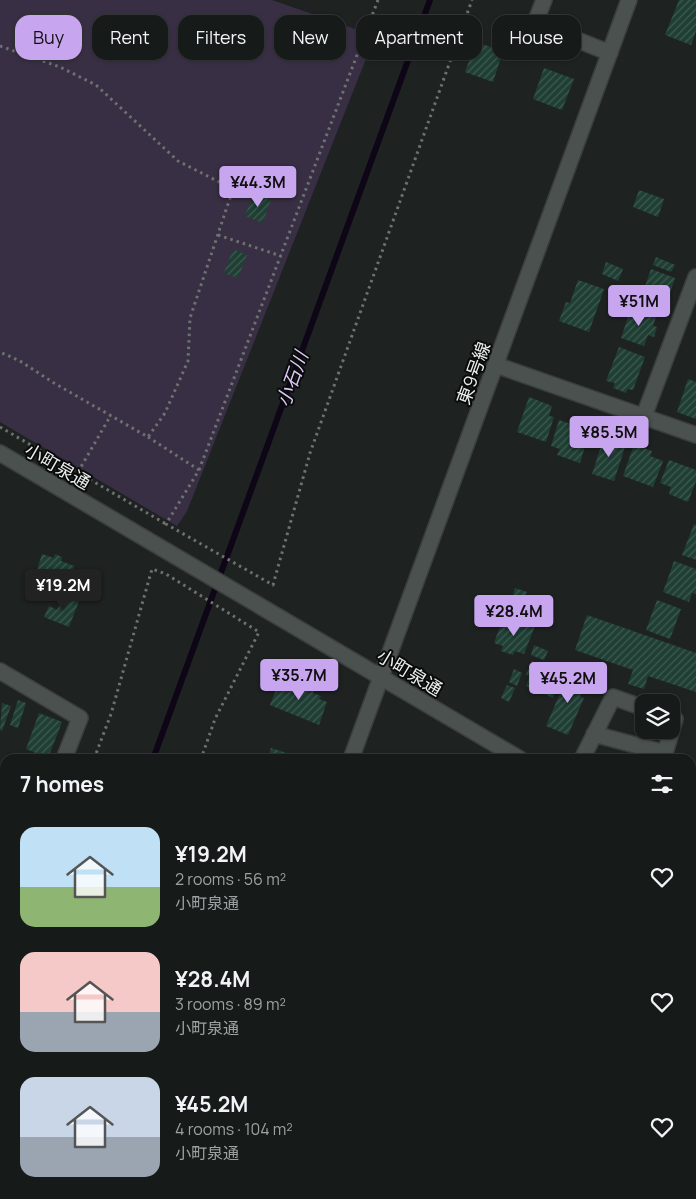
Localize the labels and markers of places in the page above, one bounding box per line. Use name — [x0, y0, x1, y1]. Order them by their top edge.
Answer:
pin: ¥44.3M — [217, 166, 299, 208]
pin: ¥51M — [609, 284, 669, 327]
pin: ¥85.5M — [568, 416, 650, 458]
pin: ¥19.2M — [22, 568, 104, 611]
pin: ¥28.4M — [473, 594, 555, 637]
pin: ¥35.7M — [258, 658, 340, 701]
pin: ¥45.2M — [527, 662, 609, 704]

